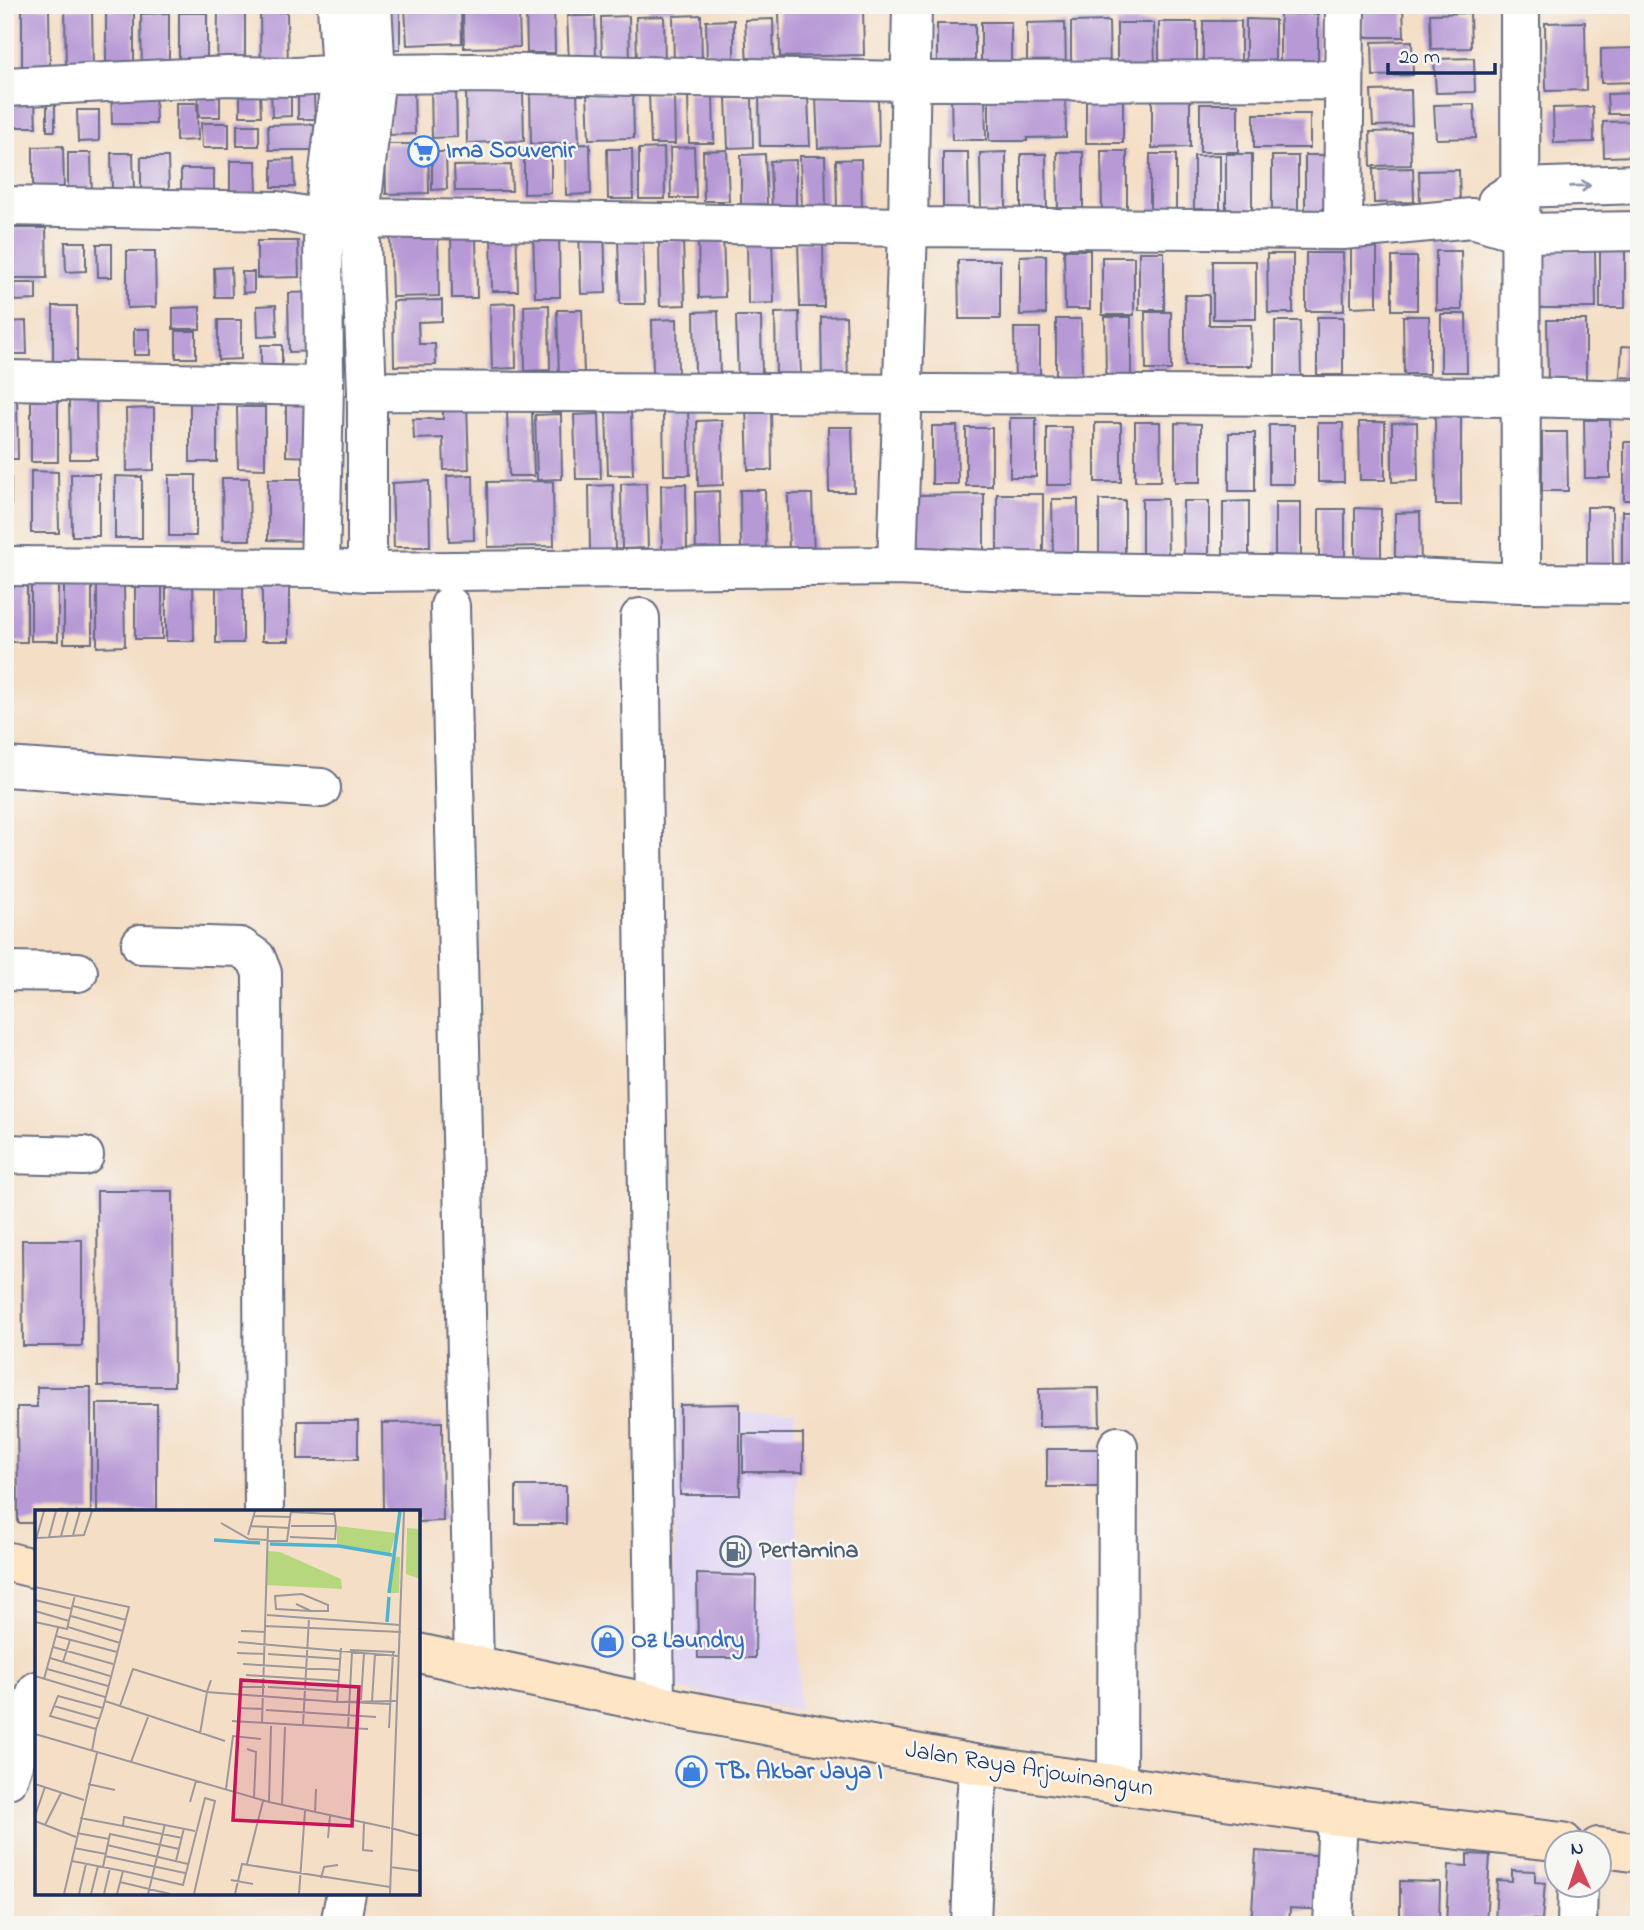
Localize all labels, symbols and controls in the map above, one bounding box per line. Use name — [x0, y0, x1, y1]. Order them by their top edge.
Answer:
scale bar — [1388, 32, 1495, 76]
text: 20 m — [1399, 43, 1440, 73]
supermarket icon: Ima Souvenir — [406, 134, 440, 168]
place label: Ima Souvenir — [446, 134, 576, 169]
one-way arrow — [1569, 179, 1592, 192]
inset map — [35, 1510, 420, 1895]
fuel station icon: Pertamina — [719, 1534, 753, 1568]
place label: Pertamina — [759, 1534, 858, 1569]
shop icon: Oz Laundry — [591, 1624, 625, 1658]
place label: Oz Laundry — [631, 1624, 744, 1660]
street label: Jalan Raya Arjowinangun — [902, 1733, 1155, 1808]
shop icon: TB. Akbar Jaya I — [675, 1755, 709, 1789]
place label: TB. Akbar Jaya I — [715, 1755, 883, 1791]
north arrow — [1542, 1828, 1612, 1898]
text: N — [1570, 1836, 1585, 1863]

